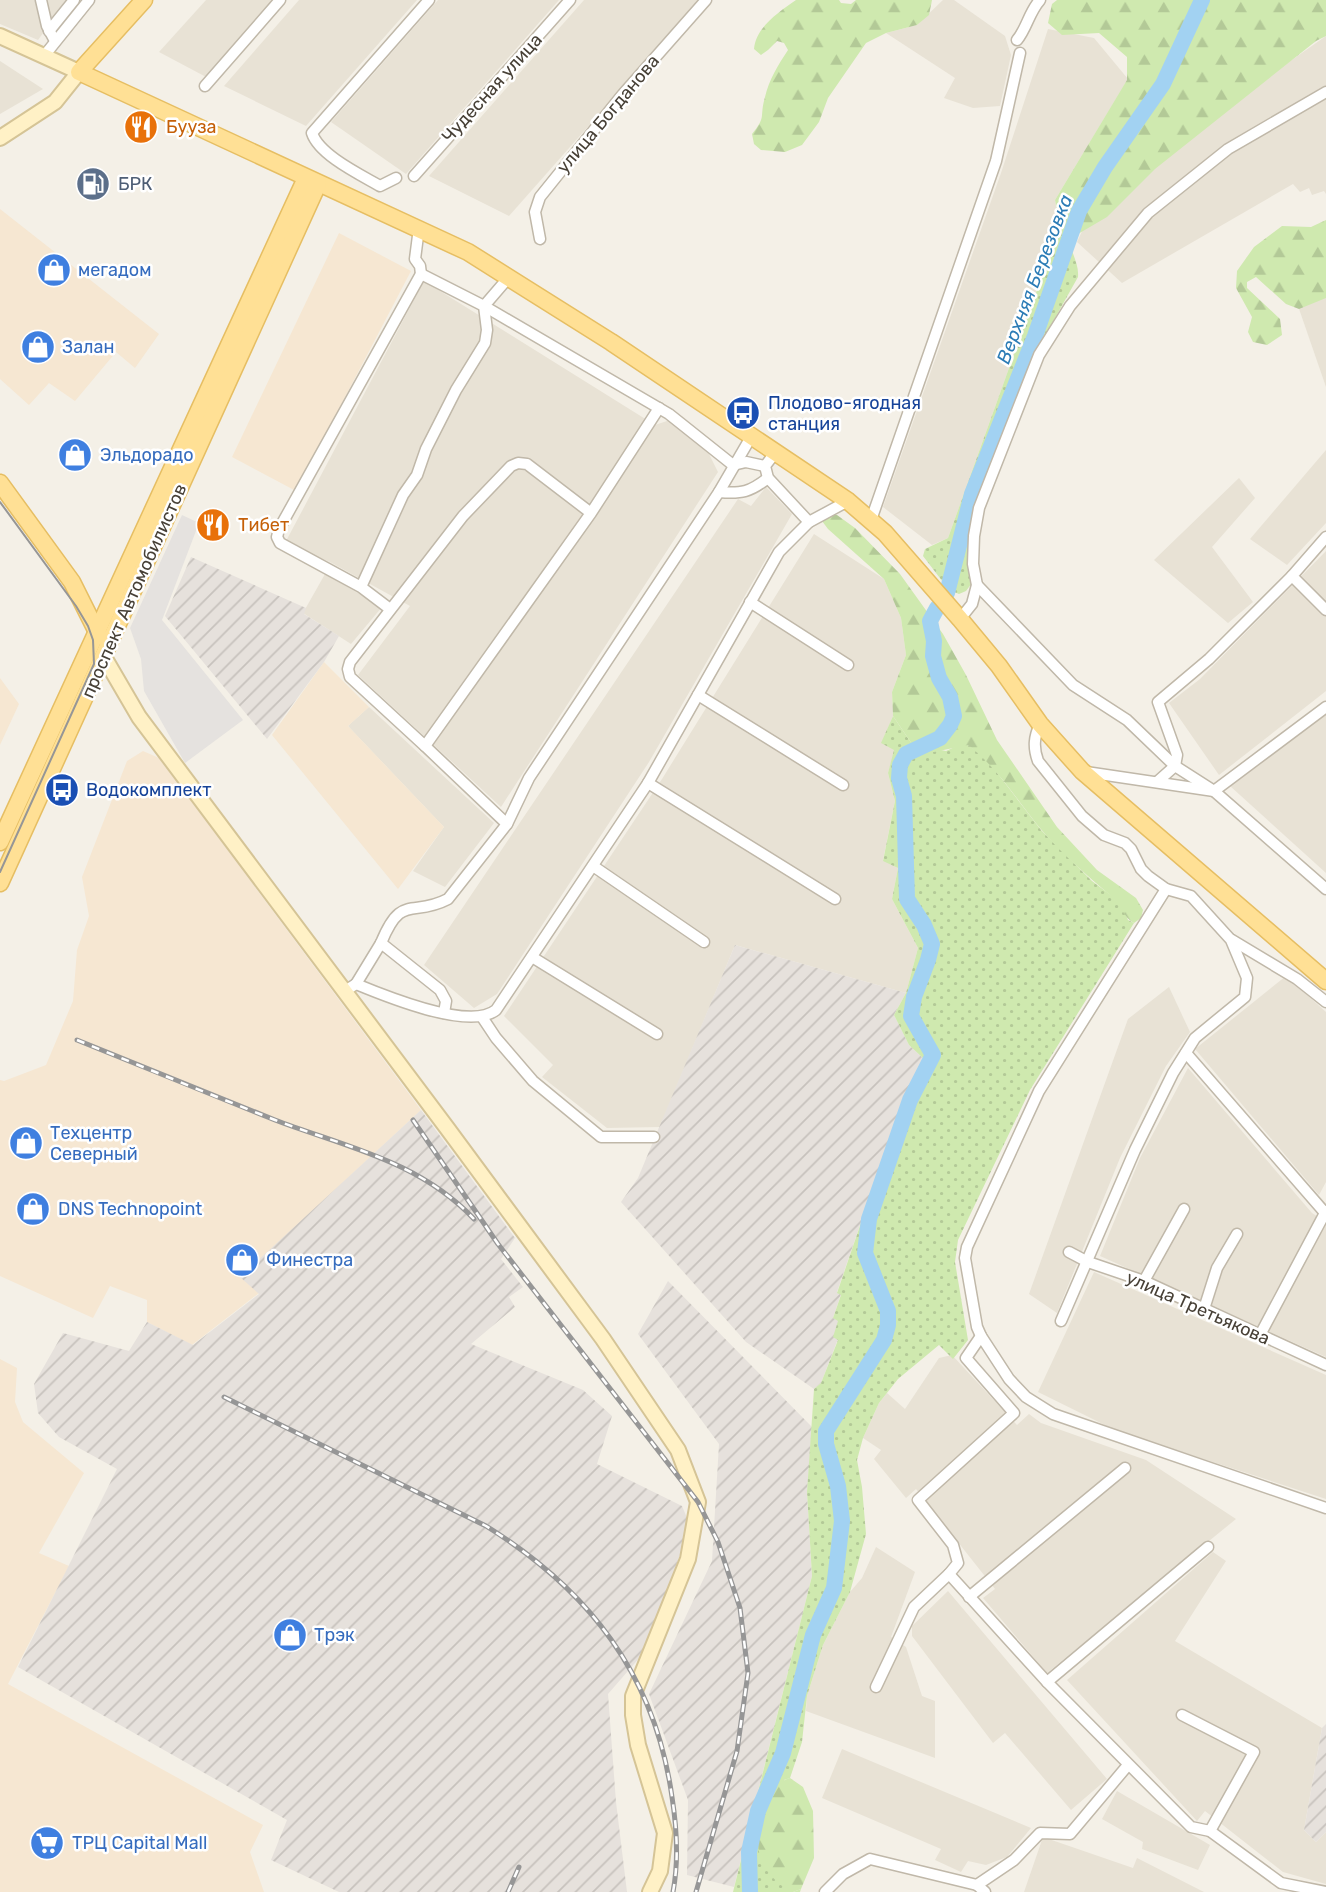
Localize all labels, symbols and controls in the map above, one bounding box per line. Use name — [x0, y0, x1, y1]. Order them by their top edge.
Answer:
street label: Чудесная улица — [437, 29, 547, 147]
street label: улица Богданова — [552, 50, 664, 178]
restaurant icon: Бууза — [122, 108, 160, 146]
place label: Бууза — [166, 116, 216, 138]
fuel station icon: БРК — [74, 165, 112, 203]
place label: БРК — [118, 173, 153, 195]
water label: Верхняя Березовка — [992, 191, 1077, 367]
shop icon: мегадом — [35, 251, 73, 289]
place label: мегадом — [78, 259, 151, 281]
shop icon: Залан — [19, 328, 57, 366]
place label: Залан — [62, 336, 114, 358]
place label: Плодово-ягодная станция — [768, 392, 921, 435]
bus stop icon: Плодово-ягодная станция — [724, 394, 762, 432]
shop icon: Эльдорадо — [56, 436, 94, 474]
place label: Эльдорадо — [100, 444, 194, 466]
street label: проспект Автомобилистов — [77, 480, 191, 702]
restaurant icon: Тибет — [194, 506, 232, 544]
place label: Тибет — [238, 514, 289, 536]
bus stop icon: Водокомплект — [43, 771, 81, 809]
place label: Водокомплект — [86, 779, 211, 801]
place label: Техцентр Северный — [50, 1122, 138, 1165]
shop icon: Техцентр Северный — [7, 1124, 45, 1162]
shop icon: DNS Technopoint — [14, 1190, 52, 1228]
place label: DNS Technopoint — [58, 1198, 202, 1220]
shop icon: Финестра — [223, 1241, 261, 1279]
place label: Финестра — [266, 1249, 353, 1271]
street label: улица Третьякова — [1123, 1266, 1273, 1350]
shop icon: Трэк — [271, 1616, 309, 1654]
place label: Трэк — [314, 1624, 355, 1646]
supermarket icon: ТРЦ Capital Mall — [28, 1824, 66, 1862]
place label: ТРЦ Capital Mall — [72, 1832, 207, 1854]

